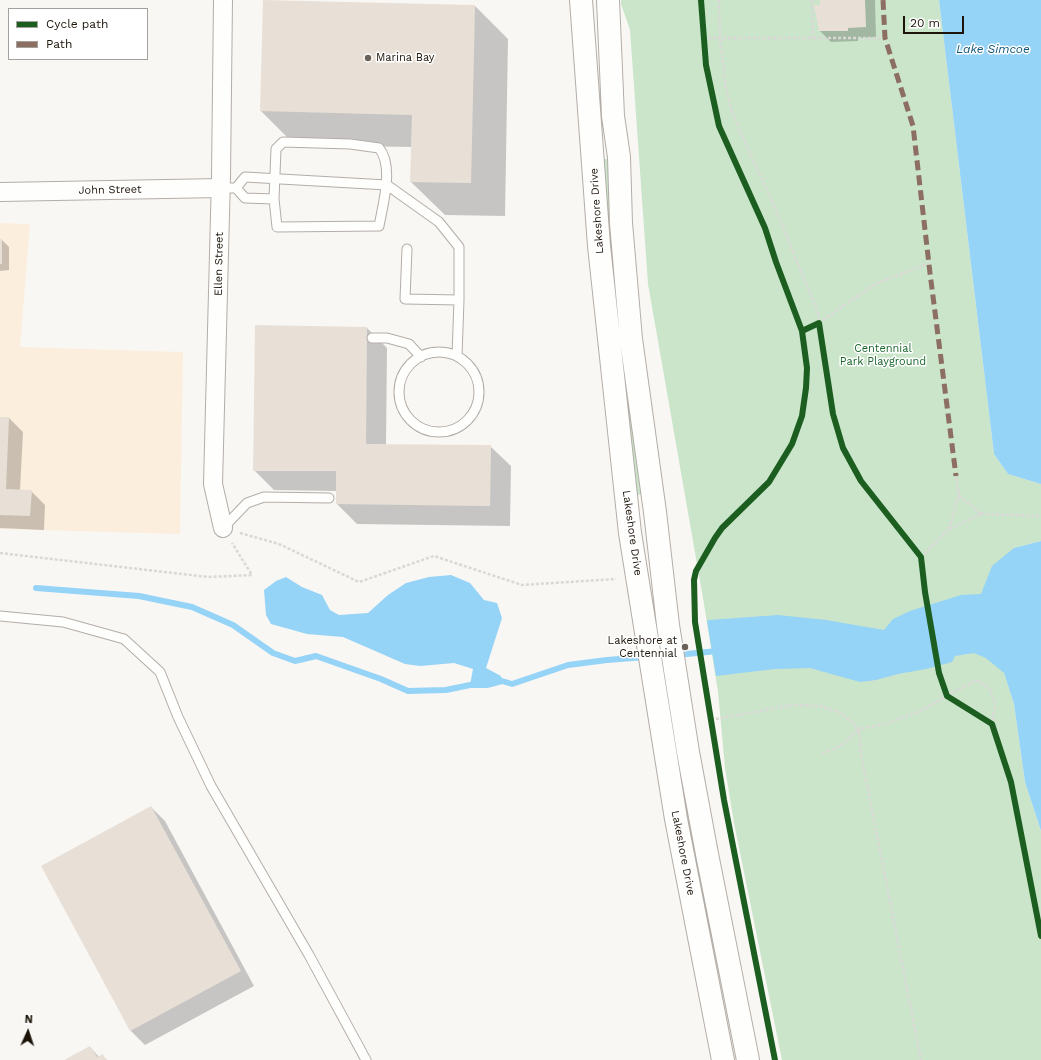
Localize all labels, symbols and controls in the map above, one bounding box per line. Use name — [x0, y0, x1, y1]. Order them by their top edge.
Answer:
legend — [8, 8, 148, 60]
scale bar — [905, 8, 966, 34]
text: 20 m — [910, 16, 940, 30]
text: Cycle path — [46, 17, 108, 31]
text: Path — [46, 37, 72, 51]
water label: Lake Simcoe — [956, 42, 1030, 56]
place label: Marina Bay — [376, 51, 435, 65]
marker: Marina Bay — [363, 53, 373, 63]
street label: Lakeshore Drive — [587, 168, 607, 254]
street label: John Street — [78, 183, 142, 197]
street label: Ellen Street — [212, 232, 226, 296]
park label: Centennial Park Playground — [840, 342, 926, 368]
street label: Lakeshore Drive — [619, 489, 645, 577]
place label: Lakeshore at Centennial — [608, 634, 677, 660]
marker: Lakeshore at Centennial — [680, 642, 690, 652]
street label: Lakeshore Drive — [668, 809, 698, 897]
north arrow — [8, 1012, 48, 1052]
text: N — [24, 1013, 33, 1026]

